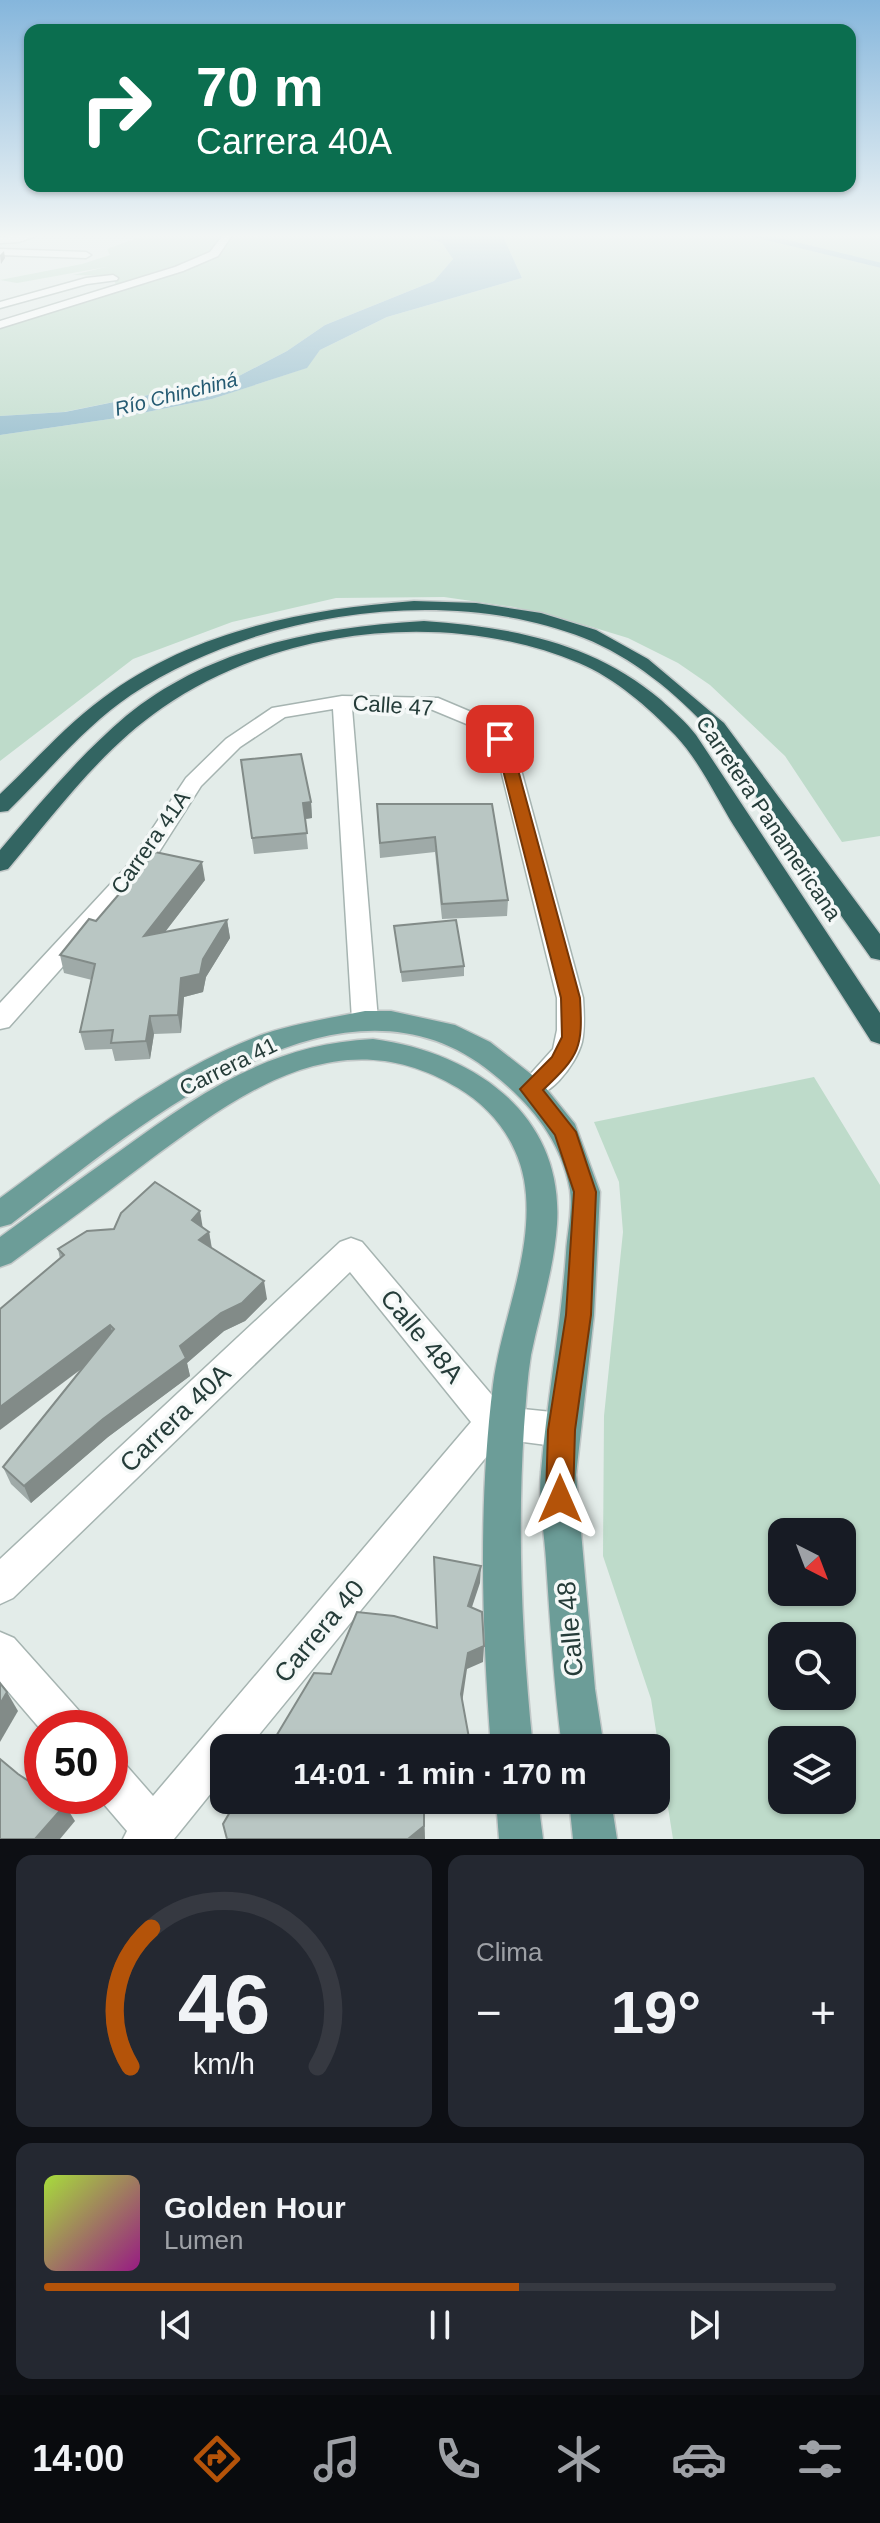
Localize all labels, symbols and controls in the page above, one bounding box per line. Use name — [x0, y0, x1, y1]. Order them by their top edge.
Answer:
text: 70 m — [196, 55, 324, 118]
icon: right — [64, 56, 168, 160]
text: Carrera 40A — [196, 121, 392, 162]
water label: Río Chinchiná — [112, 368, 240, 420]
street label: Calle 47 — [352, 690, 434, 721]
pin — [466, 705, 534, 773]
street label: Carretera Panamericana — [691, 711, 847, 926]
icon: arrive — [478, 717, 522, 761]
street label: Carrera 41A — [106, 786, 195, 899]
street label: Carrera 41 — [175, 1032, 281, 1101]
street label: Calle 48A — [374, 1283, 470, 1389]
street label: Carrera 40A — [114, 1358, 237, 1478]
position arrow — [518, 1457, 602, 1541]
north arrow — [768, 1518, 856, 1606]
map controls — [768, 1518, 856, 1814]
street label: Carrera 40 — [268, 1574, 370, 1688]
street label: Calle 48 — [551, 1580, 589, 1678]
button: search — [768, 1622, 856, 1710]
speed limit sign: 50 — [24, 1710, 128, 1814]
button: layers — [768, 1726, 856, 1814]
text: 14:01 · 1 min · 170 m — [293, 1757, 587, 1790]
text: Clima — [476, 1937, 542, 1967]
text: 46 — [178, 1958, 270, 2051]
text: 19° — [611, 1979, 701, 2046]
text: − — [476, 1988, 502, 2037]
text: + — [810, 1988, 836, 2037]
text: km/h — [193, 2048, 255, 2080]
text: Golden Hour — [164, 2191, 346, 2224]
text: Lumen — [164, 2225, 244, 2255]
icon: previous — [154, 2303, 198, 2347]
icon: pause — [418, 2303, 462, 2347]
icon: next — [682, 2303, 726, 2347]
icon: directions — [189, 2431, 245, 2487]
icon: music — [309, 2431, 365, 2487]
icon: phone — [430, 2431, 486, 2487]
icon: climate — [551, 2431, 607, 2487]
icon: car — [671, 2431, 727, 2487]
icon: filters — [792, 2431, 848, 2487]
text: 14:00 — [32, 2438, 124, 2479]

